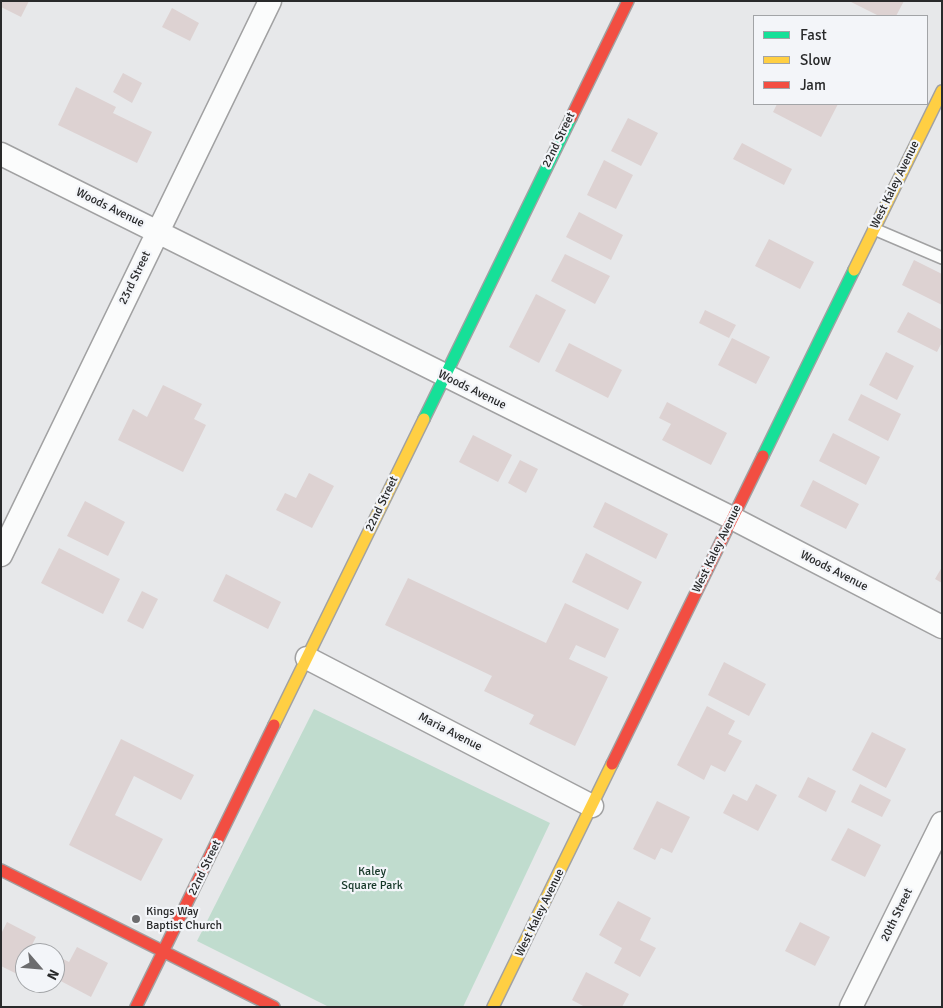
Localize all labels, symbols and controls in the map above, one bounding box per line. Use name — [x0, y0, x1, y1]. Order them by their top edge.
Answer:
legend — [753, 15, 928, 105]
text: Fast — [800, 26, 827, 44]
text: Slow — [800, 51, 831, 69]
text: Jam — [800, 76, 826, 94]
street label: 22nd Street — [539, 110, 579, 170]
street label: West Kaley Avenue — [867, 139, 923, 231]
street label: Woods Avenue — [74, 185, 146, 231]
street label: 23rd Street — [116, 249, 154, 307]
street label: Woods Avenue — [436, 367, 508, 413]
street label: 22nd Street — [362, 474, 402, 534]
street label: West Kaley Avenue — [689, 503, 745, 595]
street label: Woods Avenue — [798, 548, 870, 594]
street label: Maria Avenue — [416, 710, 484, 754]
street label: 22nd Street — [185, 838, 225, 898]
park label: Kaley Square Park — [341, 865, 403, 893]
street label: West Kaley Avenue — [512, 867, 568, 959]
street label: 20th Street — [878, 886, 916, 944]
place label: Kings Way Baptist Church — [146, 905, 222, 933]
marker: Kings Way Baptist Church — [130, 913, 142, 925]
north arrow — [15, 943, 65, 993]
text: N — [43, 966, 63, 983]

